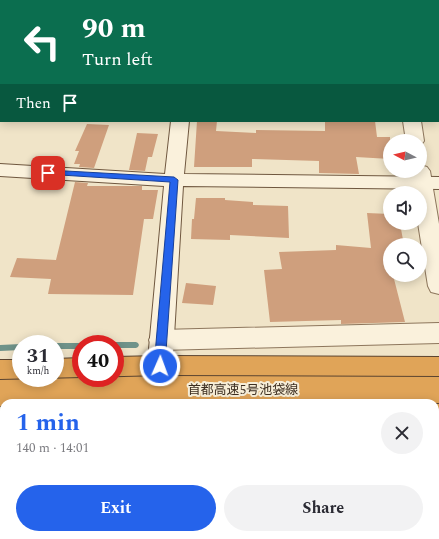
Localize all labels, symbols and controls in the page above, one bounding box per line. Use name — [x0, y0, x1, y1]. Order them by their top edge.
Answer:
text: 90 m — [82, 7, 146, 50]
icon: left — [16, 16, 68, 68]
text: Turn left — [82, 46, 153, 73]
text: Then — [16, 92, 51, 115]
icon: arrive — [59, 92, 81, 114]
north arrow — [383, 134, 427, 178]
map controls — [383, 134, 427, 282]
pin — [31, 156, 65, 190]
icon: arrive — [37, 162, 59, 184]
button: sound — [383, 186, 427, 230]
button: search — [383, 238, 427, 282]
speed limit sign: 40 — [72, 335, 124, 387]
text: 31 — [27, 341, 49, 371]
position arrow — [139, 345, 181, 387]
text: km/h — [27, 363, 49, 379]
street label: 首都高速5号池袋線 — [188, 380, 298, 400]
text: 1 min — [16, 405, 80, 441]
button: close — [381, 412, 423, 454]
text: 140 m · 14:01 — [16, 438, 89, 458]
button: Exit — [16, 485, 216, 531]
button: Share — [224, 485, 423, 531]

